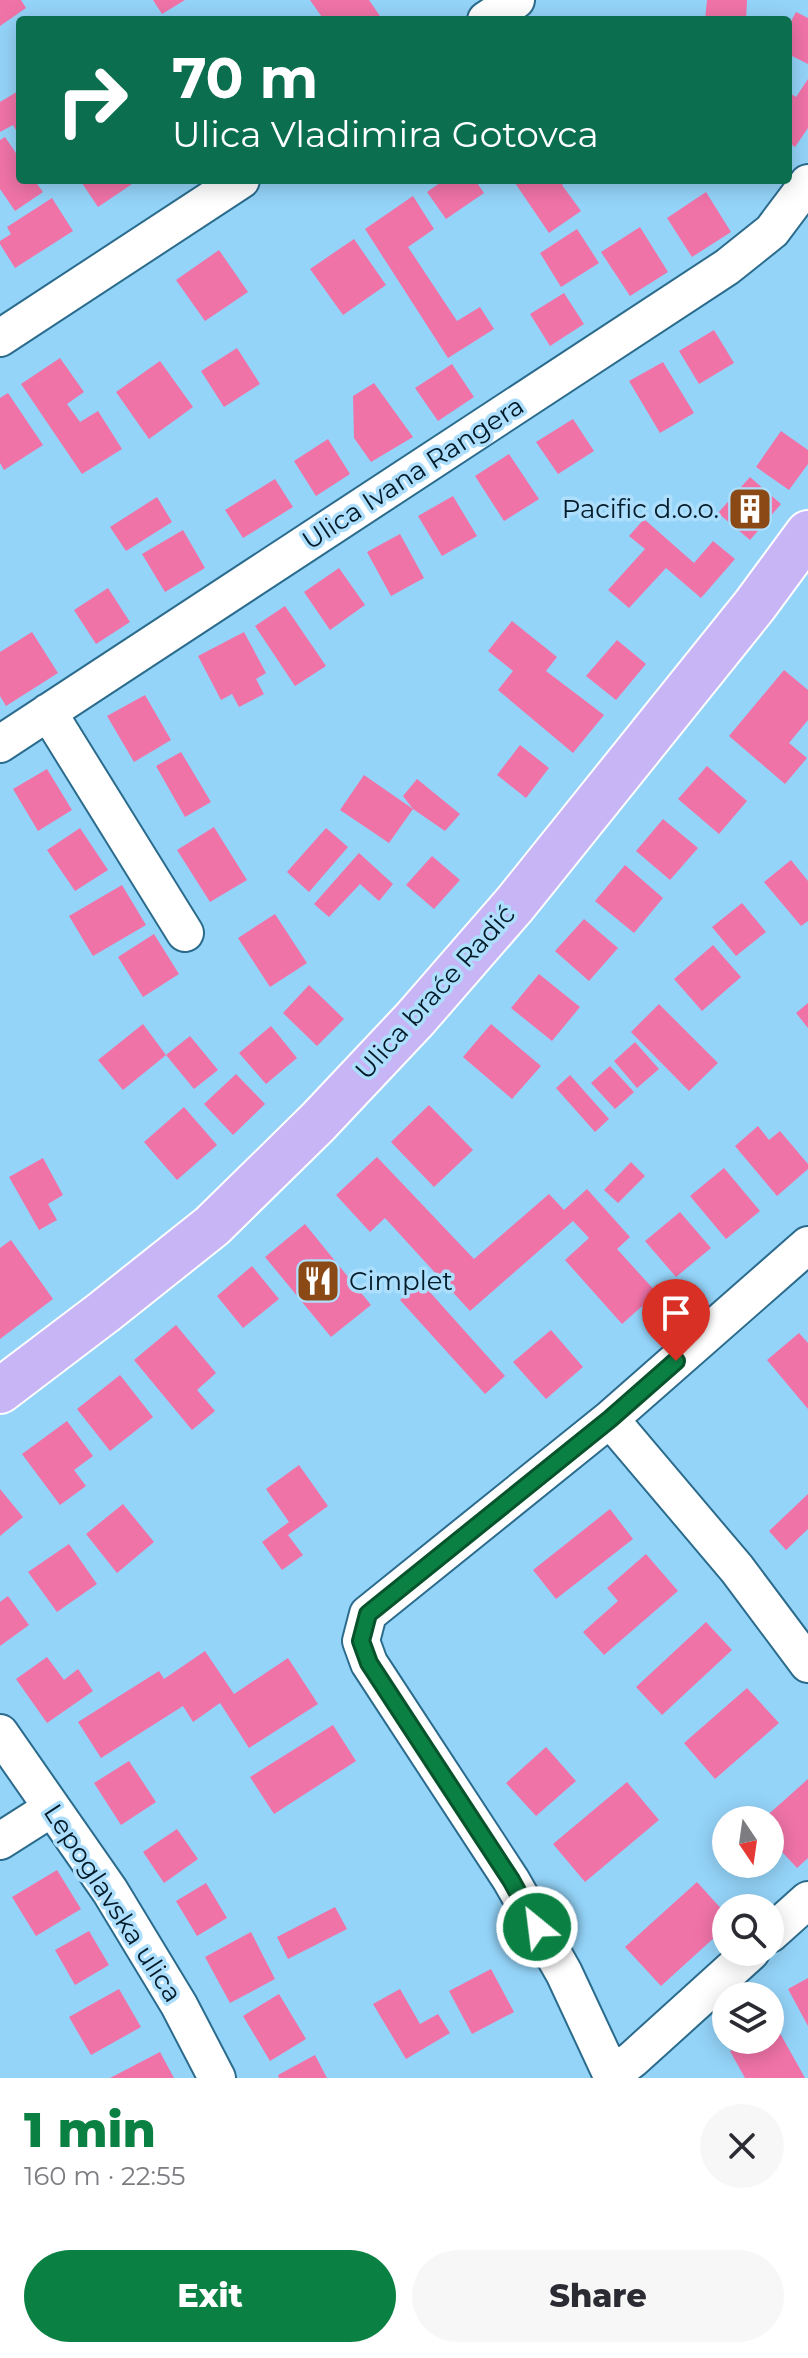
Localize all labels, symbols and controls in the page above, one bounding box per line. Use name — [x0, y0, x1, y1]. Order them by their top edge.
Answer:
text: 70 m — [172, 44, 318, 112]
icon: right — [40, 48, 144, 152]
text: Ulica Vladimira Gotovca — [172, 112, 599, 156]
street label: Ulica Ivana Rangera — [296, 389, 530, 557]
building icon: Pacific d.o.o. — [726, 485, 774, 533]
place label: Pacific d.o.o. — [562, 493, 719, 525]
street label: Ulica braće Radić — [348, 898, 522, 1086]
restaurant icon: Cimplet — [294, 1257, 342, 1305]
place label: Cimplet — [349, 1265, 453, 1297]
pin — [642, 1279, 710, 1361]
icon: arrive — [654, 1291, 698, 1335]
street label: Lepoglavska ulica — [37, 1798, 189, 2008]
north arrow — [712, 1806, 784, 1878]
map controls — [712, 1806, 784, 2054]
position arrow — [495, 1885, 579, 1969]
button: search — [712, 1894, 784, 1966]
button: layers — [712, 1982, 784, 2054]
text: 1 min — [24, 2101, 156, 2159]
button: close — [700, 2104, 784, 2188]
text: 160 m · 22:55 — [24, 2160, 185, 2192]
button: Exit — [24, 2250, 396, 2342]
button: Share — [412, 2250, 784, 2342]

